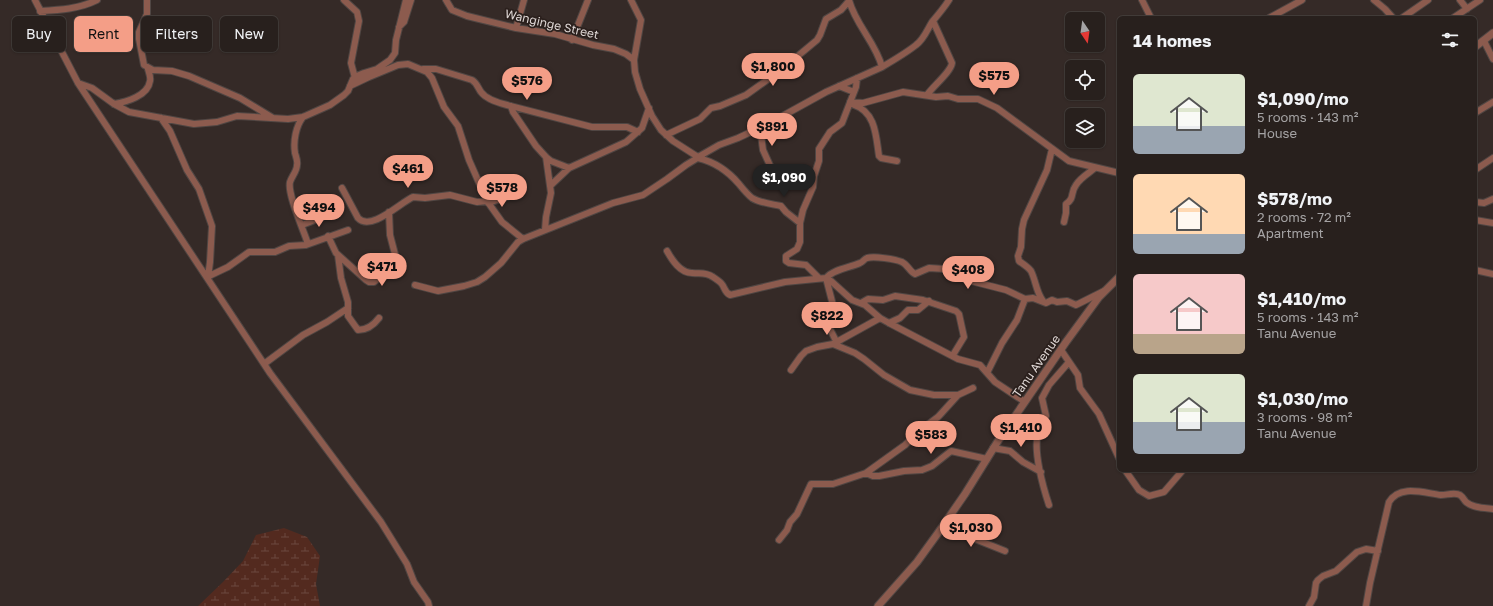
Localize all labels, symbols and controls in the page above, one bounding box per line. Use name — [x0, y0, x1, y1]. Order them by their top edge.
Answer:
street label: Wanginge Street — [504, 6, 601, 42]
north arrow — [1065, 12, 1105, 52]
map controls — [1065, 12, 1105, 148]
chip: Buy — [12, 16, 66, 52]
chip: Rent — [74, 16, 133, 52]
chip: Filters — [141, 16, 212, 52]
chip: New — [220, 16, 278, 52]
icon: filters — [1439, 29, 1461, 51]
text: 14 homes — [1133, 30, 1212, 51]
pin: $1,800 — [740, 53, 806, 87]
text: $1,800 — [751, 58, 795, 74]
button: locate — [1065, 60, 1105, 100]
pin: $575 — [970, 62, 1018, 96]
pin: $576 — [503, 67, 551, 101]
text: $575 — [978, 67, 1010, 83]
text: $576 — [511, 72, 543, 88]
text: $1,090/mo — [1257, 88, 1349, 109]
icon: home — [1165, 90, 1213, 138]
button: layers — [1065, 108, 1105, 148]
text: 5 rooms · 143 m² — [1257, 109, 1358, 125]
pin: $891 — [748, 113, 796, 147]
text: $891 — [756, 118, 788, 134]
text: House — [1257, 125, 1297, 141]
pin: $461 — [384, 155, 432, 189]
text: $461 — [392, 160, 424, 176]
pin: $1,090 — [751, 164, 817, 198]
text: $1,090 — [762, 169, 806, 185]
pin: $578 — [478, 174, 526, 208]
text: $578 — [486, 179, 518, 195]
text: $578/mo — [1257, 188, 1332, 209]
icon: home — [1165, 190, 1213, 238]
pin: $494 — [295, 194, 343, 228]
text: $494 — [302, 199, 336, 215]
text: 2 rooms · 72 m² — [1257, 209, 1351, 225]
text: Apartment — [1257, 225, 1324, 241]
pin: $471 — [358, 253, 406, 287]
pin: $408 — [944, 256, 992, 290]
text: $471 — [367, 258, 397, 274]
text: $408 — [951, 261, 985, 277]
text: $1,410/mo — [1257, 288, 1346, 309]
icon: home — [1165, 290, 1213, 338]
pin: $822 — [803, 302, 851, 336]
text: $822 — [811, 307, 843, 323]
text: 5 rooms · 143 m² — [1257, 309, 1358, 325]
text: Tanu Avenue — [1257, 325, 1336, 341]
street label: Tanu Avenue — [1009, 332, 1063, 400]
text: $1,030/mo — [1257, 388, 1348, 409]
icon: home — [1165, 390, 1213, 438]
text: 3 rooms · 98 m² — [1257, 409, 1352, 425]
pin: $1,410 — [988, 414, 1054, 448]
text: $1,410 — [1000, 419, 1042, 435]
pin: $583 — [907, 421, 955, 455]
text: Tanu Avenue — [1257, 425, 1336, 441]
text: $583 — [915, 426, 947, 442]
pin: $1,030 — [938, 514, 1004, 548]
text: $1,030 — [949, 519, 993, 535]

